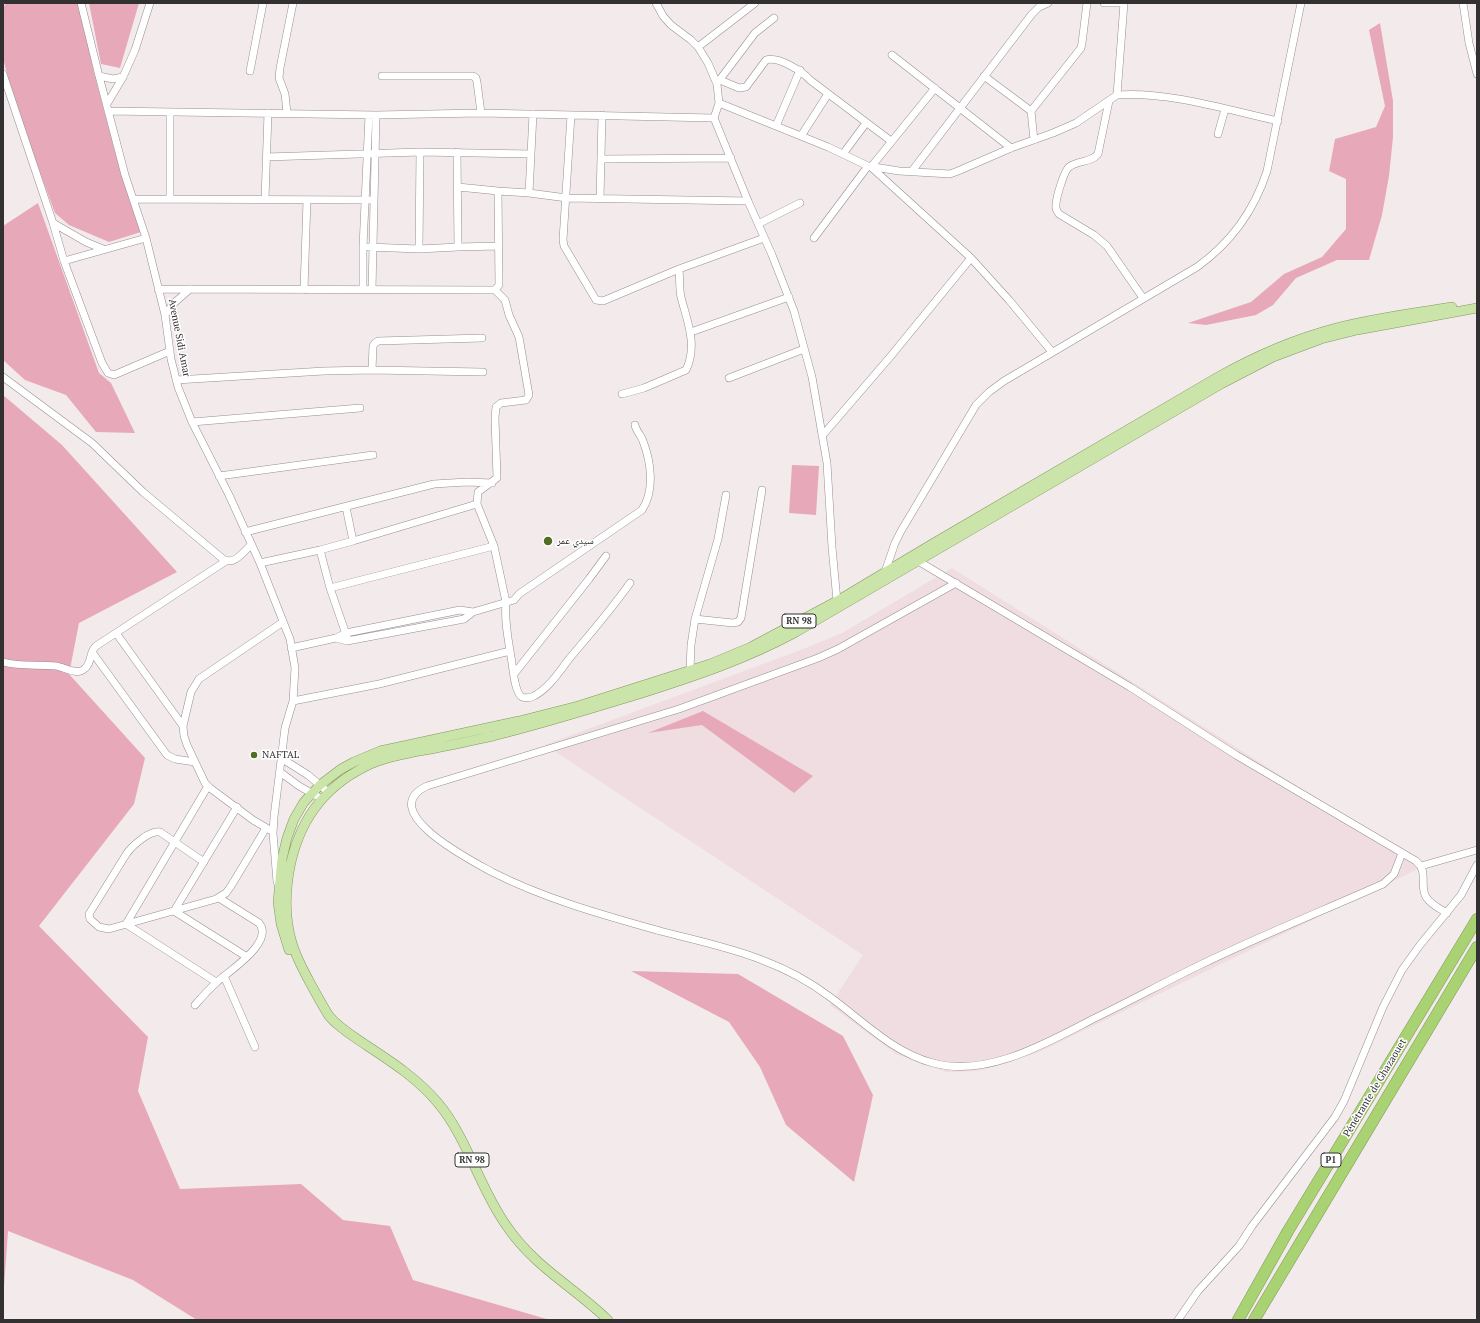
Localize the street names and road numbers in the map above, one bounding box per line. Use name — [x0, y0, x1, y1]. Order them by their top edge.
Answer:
street label: Avenue Sidi Amar — [166, 298, 192, 378]
road number: RN 98 — [782, 614, 816, 628]
street label: Pénétrante de Ghazaouet — [1341, 1037, 1409, 1139]
road number: RN 98 — [455, 1153, 489, 1167]
road number: P1 — [1321, 1153, 1341, 1167]

